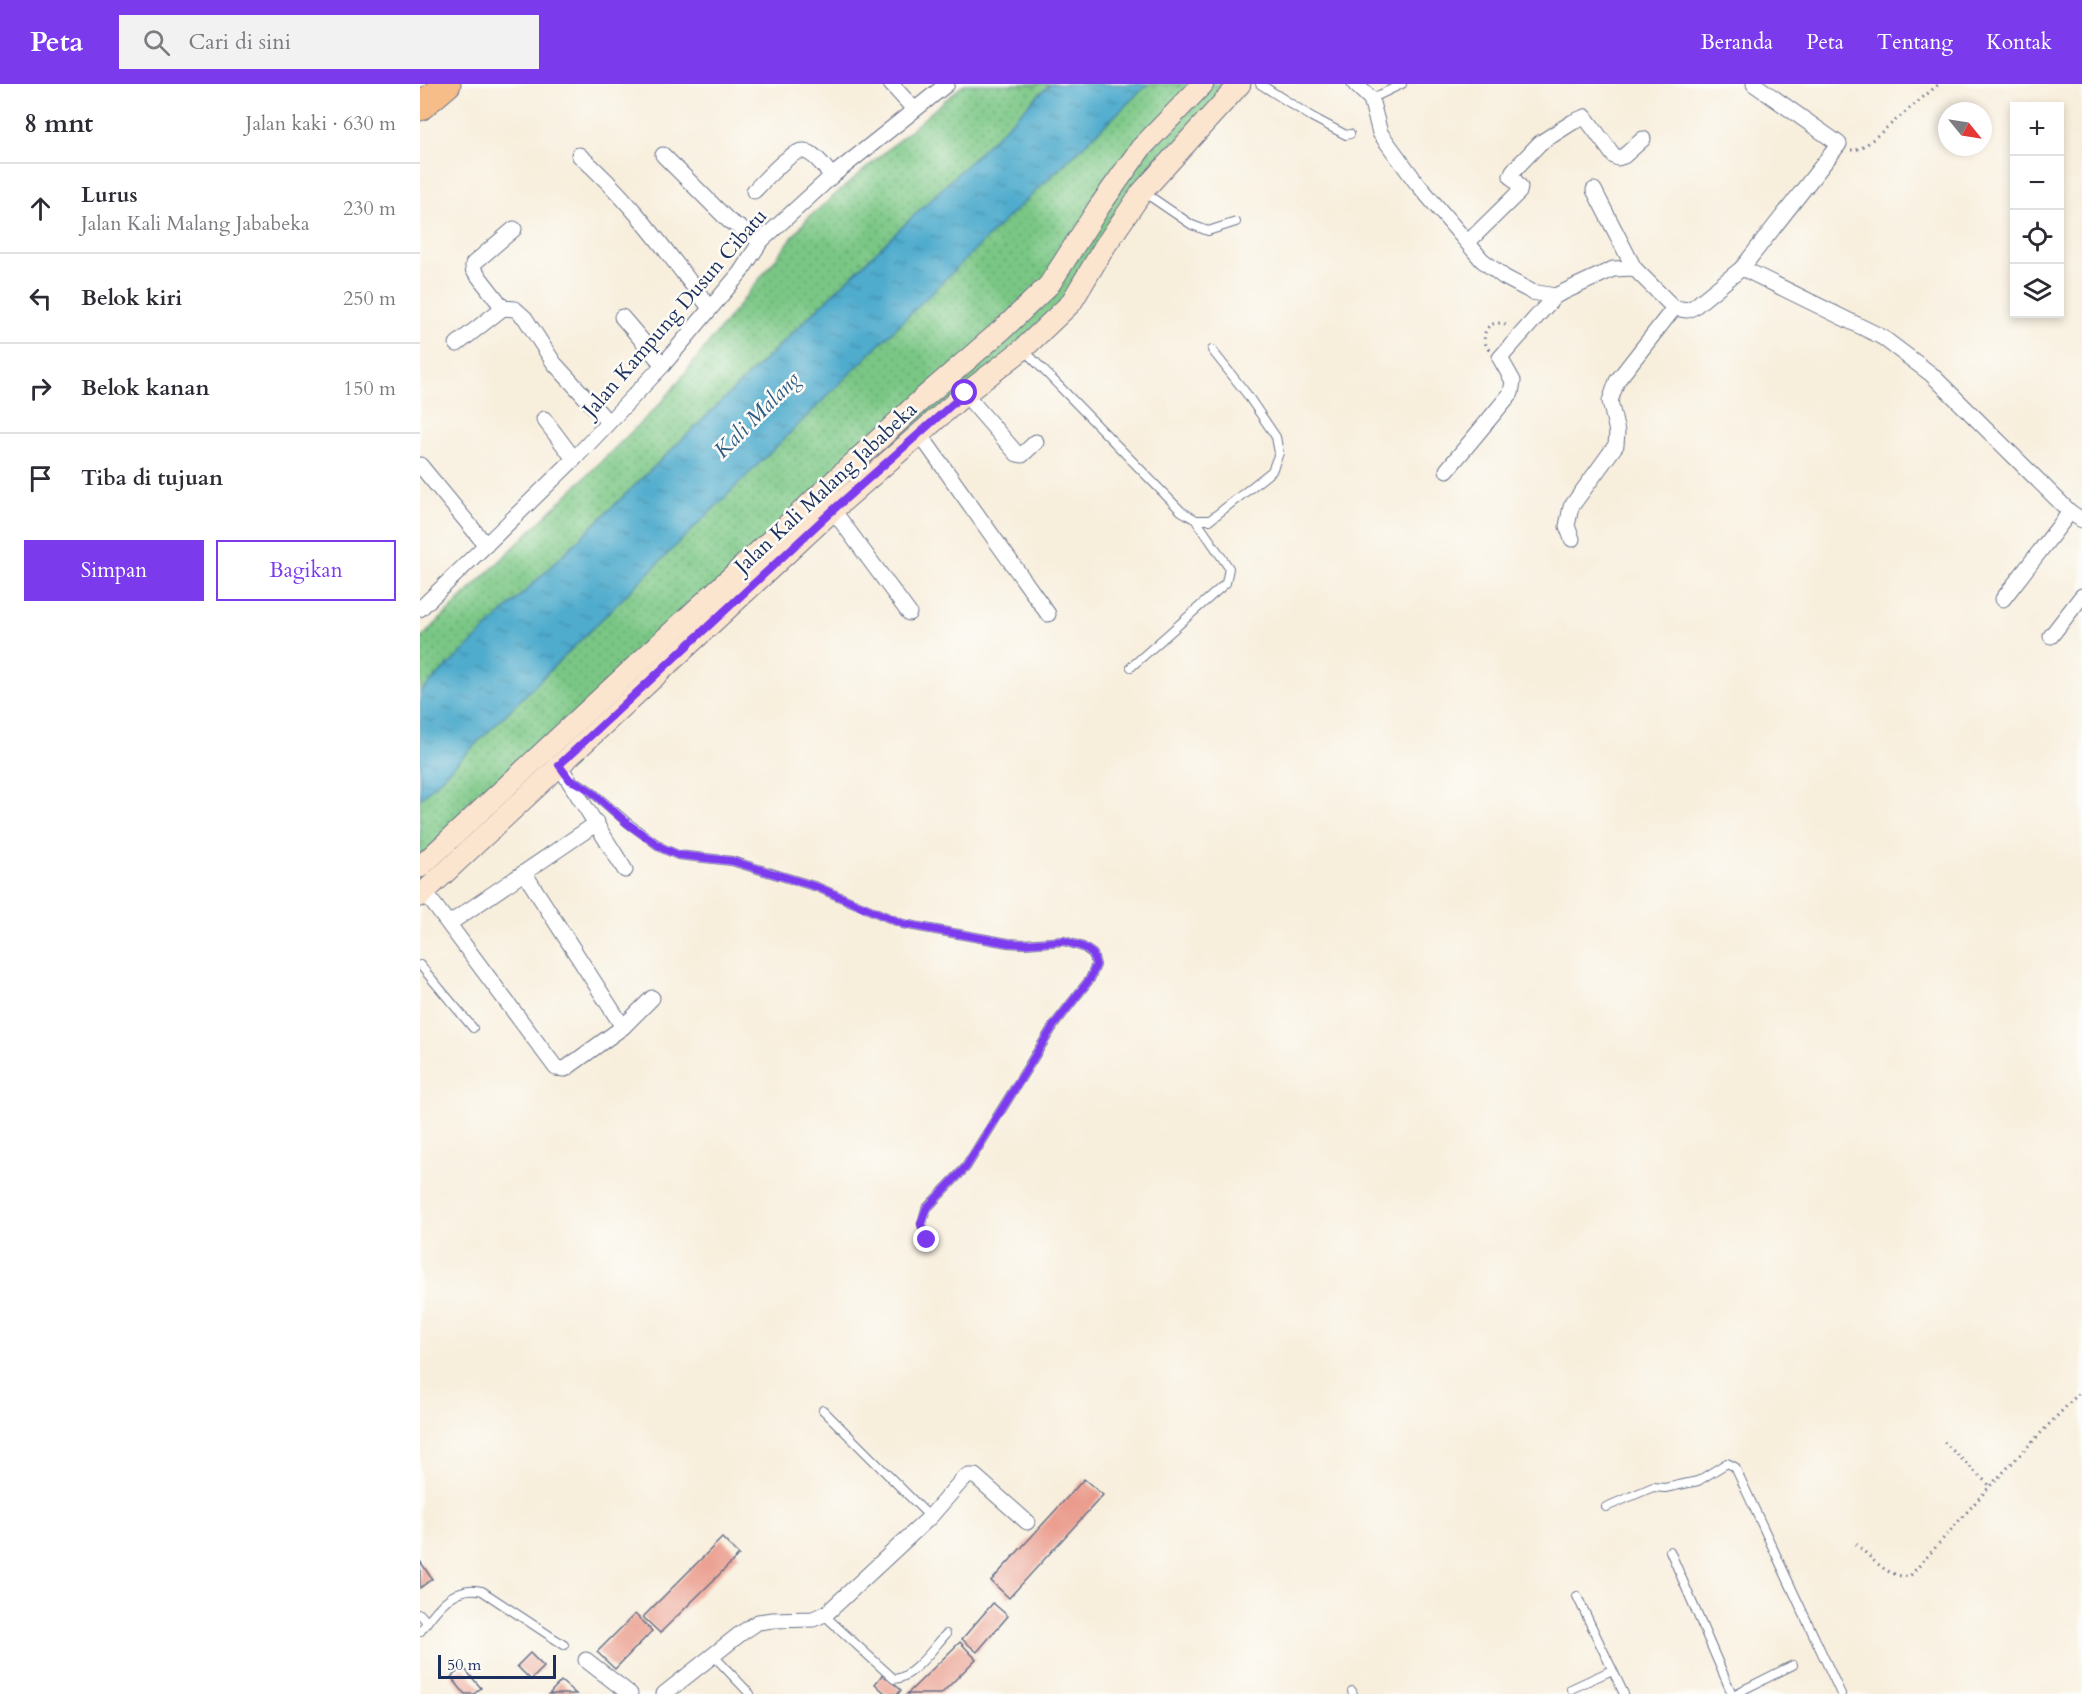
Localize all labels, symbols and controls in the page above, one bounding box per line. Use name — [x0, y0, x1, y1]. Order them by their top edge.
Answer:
search box — [119, 15, 539, 69]
text: Peta — [30, 23, 83, 61]
icon: search — [140, 26, 173, 59]
text: Cari di sini — [188, 27, 291, 57]
text: Beranda — [1700, 28, 1773, 57]
text: Peta — [1806, 28, 1844, 57]
text: Tentang — [1877, 28, 1953, 57]
text: Kontak — [1986, 28, 2052, 57]
north arrow — [1938, 102, 1992, 156]
map controls — [2010, 102, 2064, 318]
button: + — [2010, 102, 2064, 156]
text: 8 mnt — [24, 106, 93, 141]
text: Jalan kaki · 630 m — [246, 110, 396, 137]
button: − — [2010, 156, 2064, 210]
text: Lurus — [81, 180, 138, 210]
icon: ahead — [24, 192, 57, 225]
text: 230 m — [343, 195, 396, 222]
street label: Jalan Kampung Dusun Cibatu — [574, 202, 774, 426]
text: Jalan Kali Malang Jababeka — [81, 210, 310, 237]
button: locate — [2010, 210, 2064, 264]
button: layers — [2010, 264, 2064, 318]
icon: left — [24, 282, 57, 315]
text: Belok kiri — [81, 283, 182, 313]
text: 250 m — [343, 285, 396, 312]
water label: Kali Malang — [707, 365, 807, 465]
icon: right — [24, 372, 57, 405]
text: Belok kanan — [81, 373, 210, 403]
text: 150 m — [343, 375, 396, 402]
route start — [951, 379, 977, 405]
street label: Jalan Kali Malang Jababeka — [726, 396, 924, 583]
icon: arrive — [24, 462, 57, 495]
text: Tiba di tujuan — [81, 463, 223, 493]
button: Simpan — [24, 540, 204, 601]
button: Bagikan — [216, 540, 396, 601]
route end — [913, 1226, 939, 1252]
scale bar — [438, 1652, 556, 1680]
text: 50 m — [447, 1654, 481, 1676]

